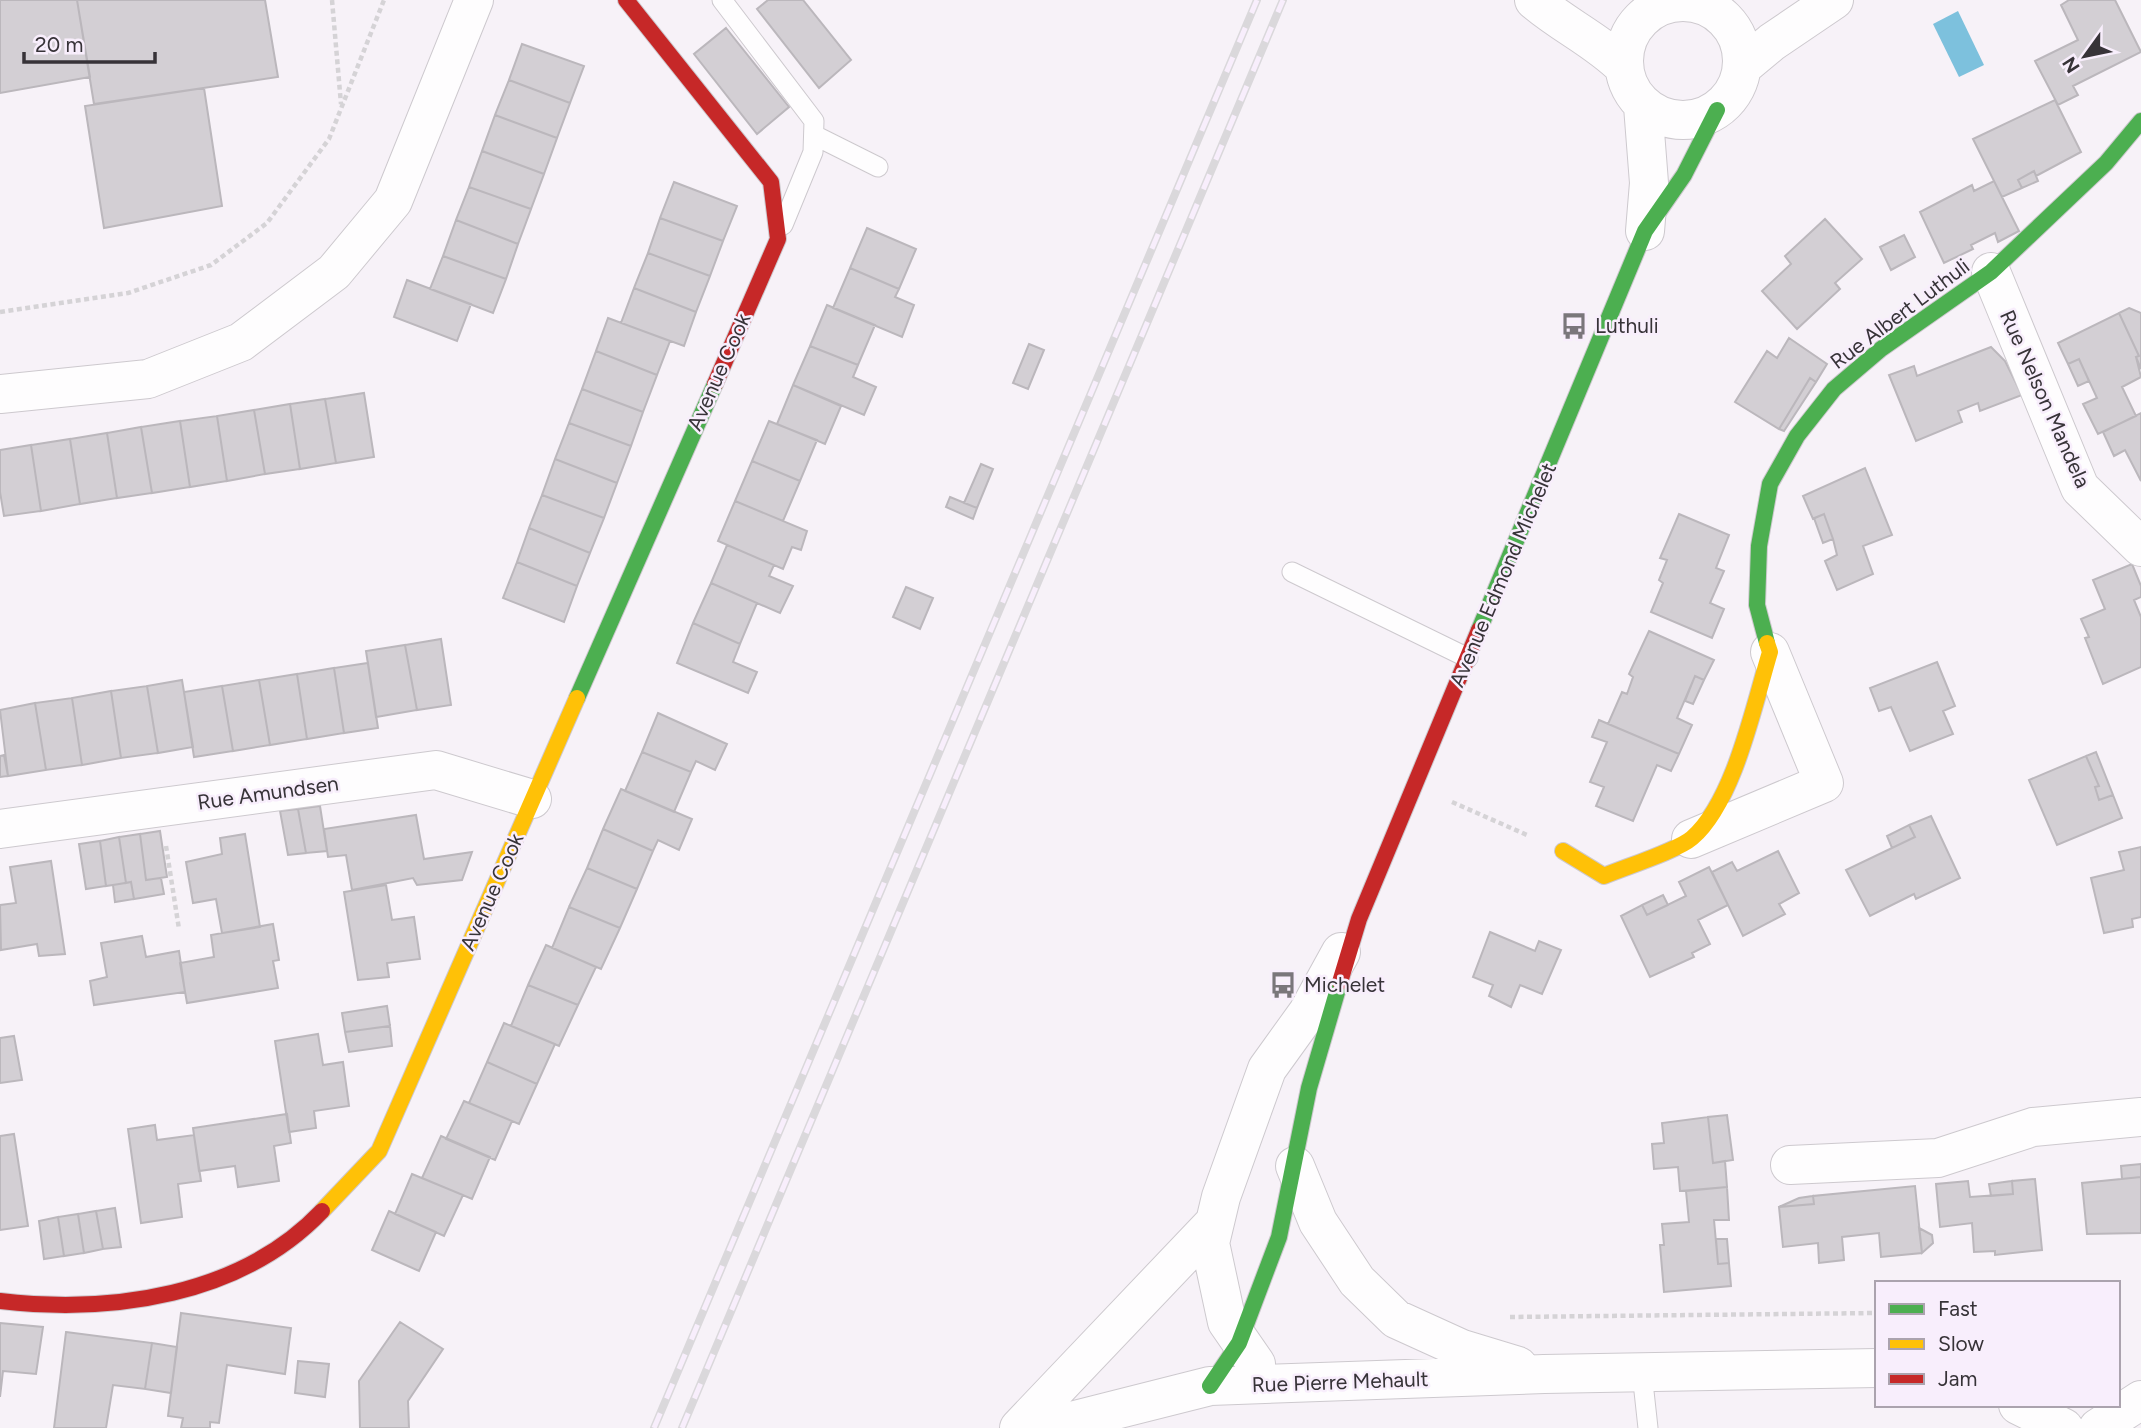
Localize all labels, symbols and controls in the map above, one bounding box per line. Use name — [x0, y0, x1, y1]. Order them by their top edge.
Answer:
scale bar — [24, 21, 156, 65]
north arrow — [2050, 21, 2120, 91]
text: 20 m — [35, 32, 83, 57]
text: N — [2058, 53, 2085, 77]
street label: Rue Albert Luthuli — [1825, 253, 1974, 374]
street label: Rue Nelson Mandela — [1995, 306, 2096, 492]
street label: Avenue Cook — [682, 308, 756, 434]
bus stop icon: Luthuli — [1559, 311, 1589, 341]
place label: Luthuli — [1595, 313, 1659, 338]
street label: Avenue Edmond Michelet — [1444, 459, 1561, 691]
street label: Rue Amundsen — [196, 770, 340, 815]
street label: Avenue Cook — [455, 828, 529, 954]
bus stop icon: Michelet — [1268, 970, 1298, 1000]
place label: Michelet — [1304, 972, 1385, 997]
legend — [1875, 1281, 2120, 1407]
text: Fast — [1938, 1296, 1978, 1321]
text: Slow — [1938, 1331, 1984, 1356]
street label: Rue Pierre Mehault — [1251, 1366, 1429, 1397]
text: Jam — [1938, 1366, 1977, 1391]

